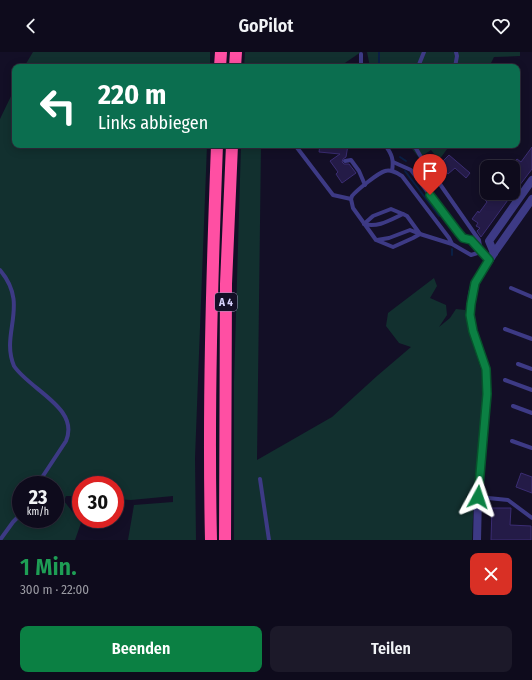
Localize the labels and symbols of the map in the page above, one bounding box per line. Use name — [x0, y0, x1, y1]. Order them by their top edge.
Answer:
pin — [413, 154, 447, 195]
road number: A 4 — [215, 293, 237, 311]
speed limit sign: 30 — [72, 476, 124, 528]
position arrow — [457, 476, 499, 518]

